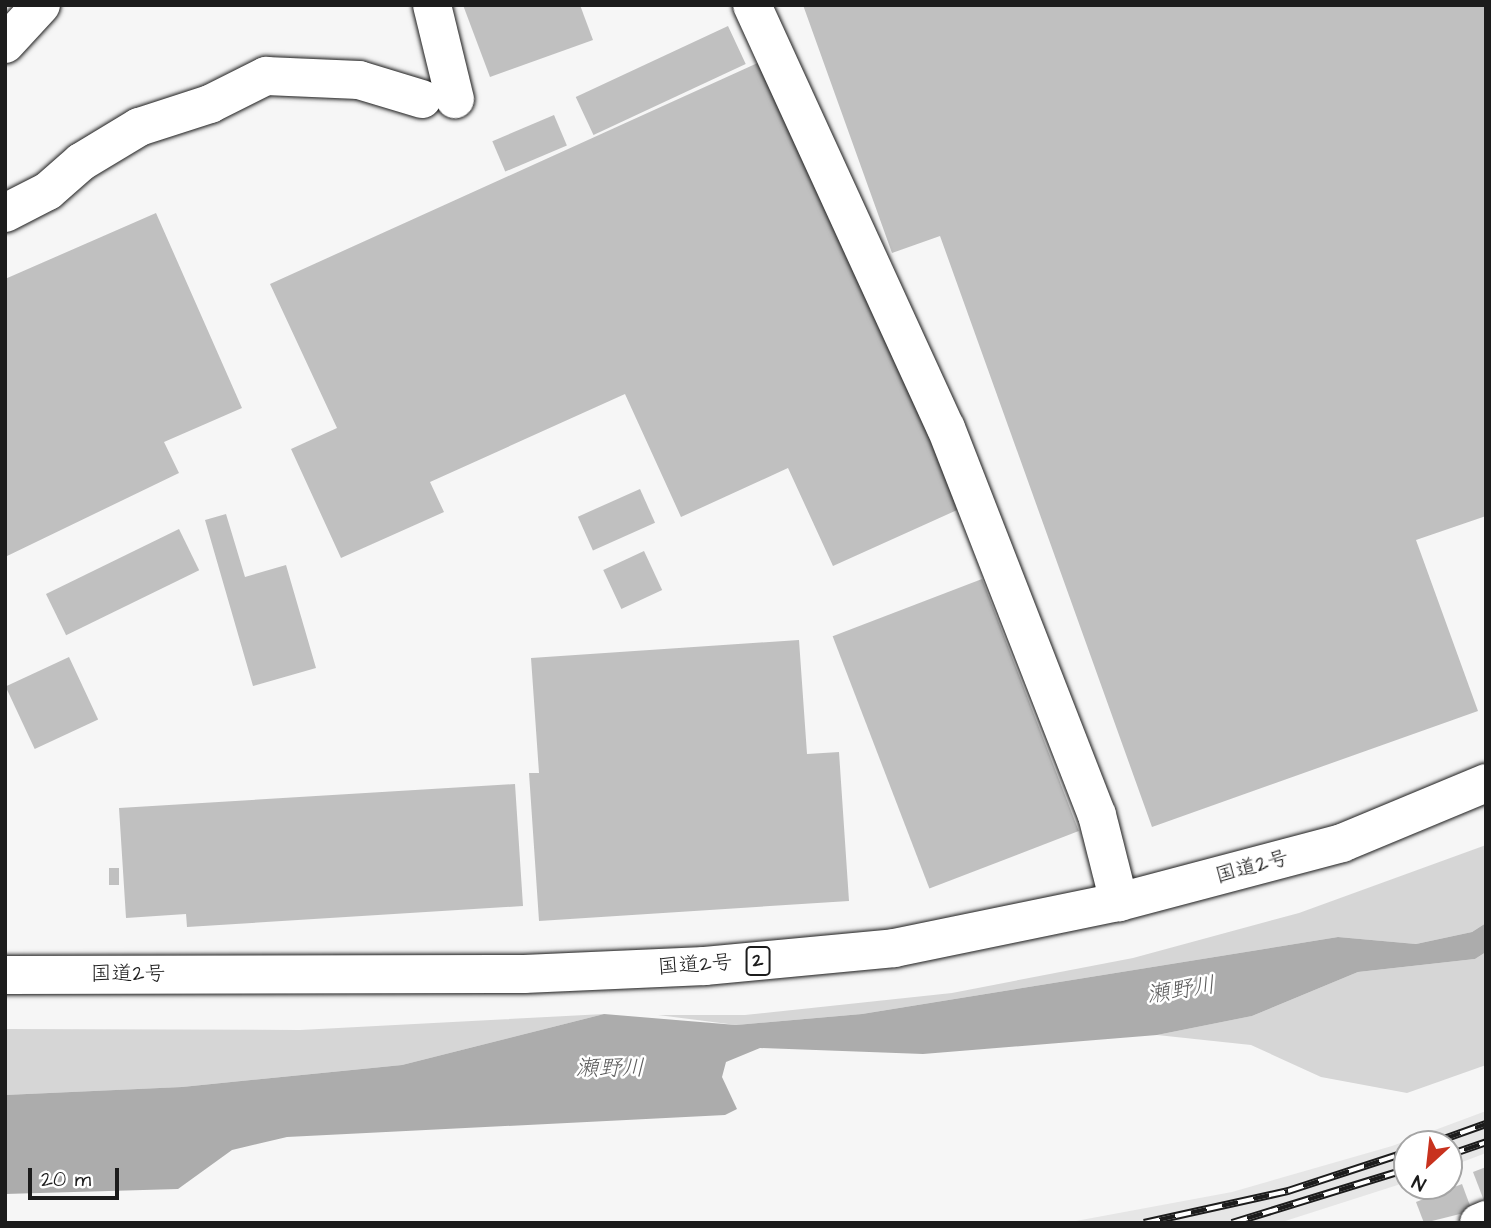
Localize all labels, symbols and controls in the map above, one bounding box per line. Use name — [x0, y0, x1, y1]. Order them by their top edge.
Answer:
street label: 国道2号 — [1213, 845, 1291, 889]
road number: 2 — [744, 945, 772, 976]
street label: 国道2号 — [657, 950, 733, 980]
street label: 国道2号 — [90, 961, 166, 987]
water label: 瀬野川 — [1145, 971, 1217, 1009]
water label: 瀬野川 — [576, 1054, 644, 1082]
north arrow — [1393, 1130, 1463, 1200]
scale bar — [32, 1154, 122, 1198]
text: 20 m — [41, 1165, 91, 1194]
text: N — [1408, 1168, 1431, 1197]

